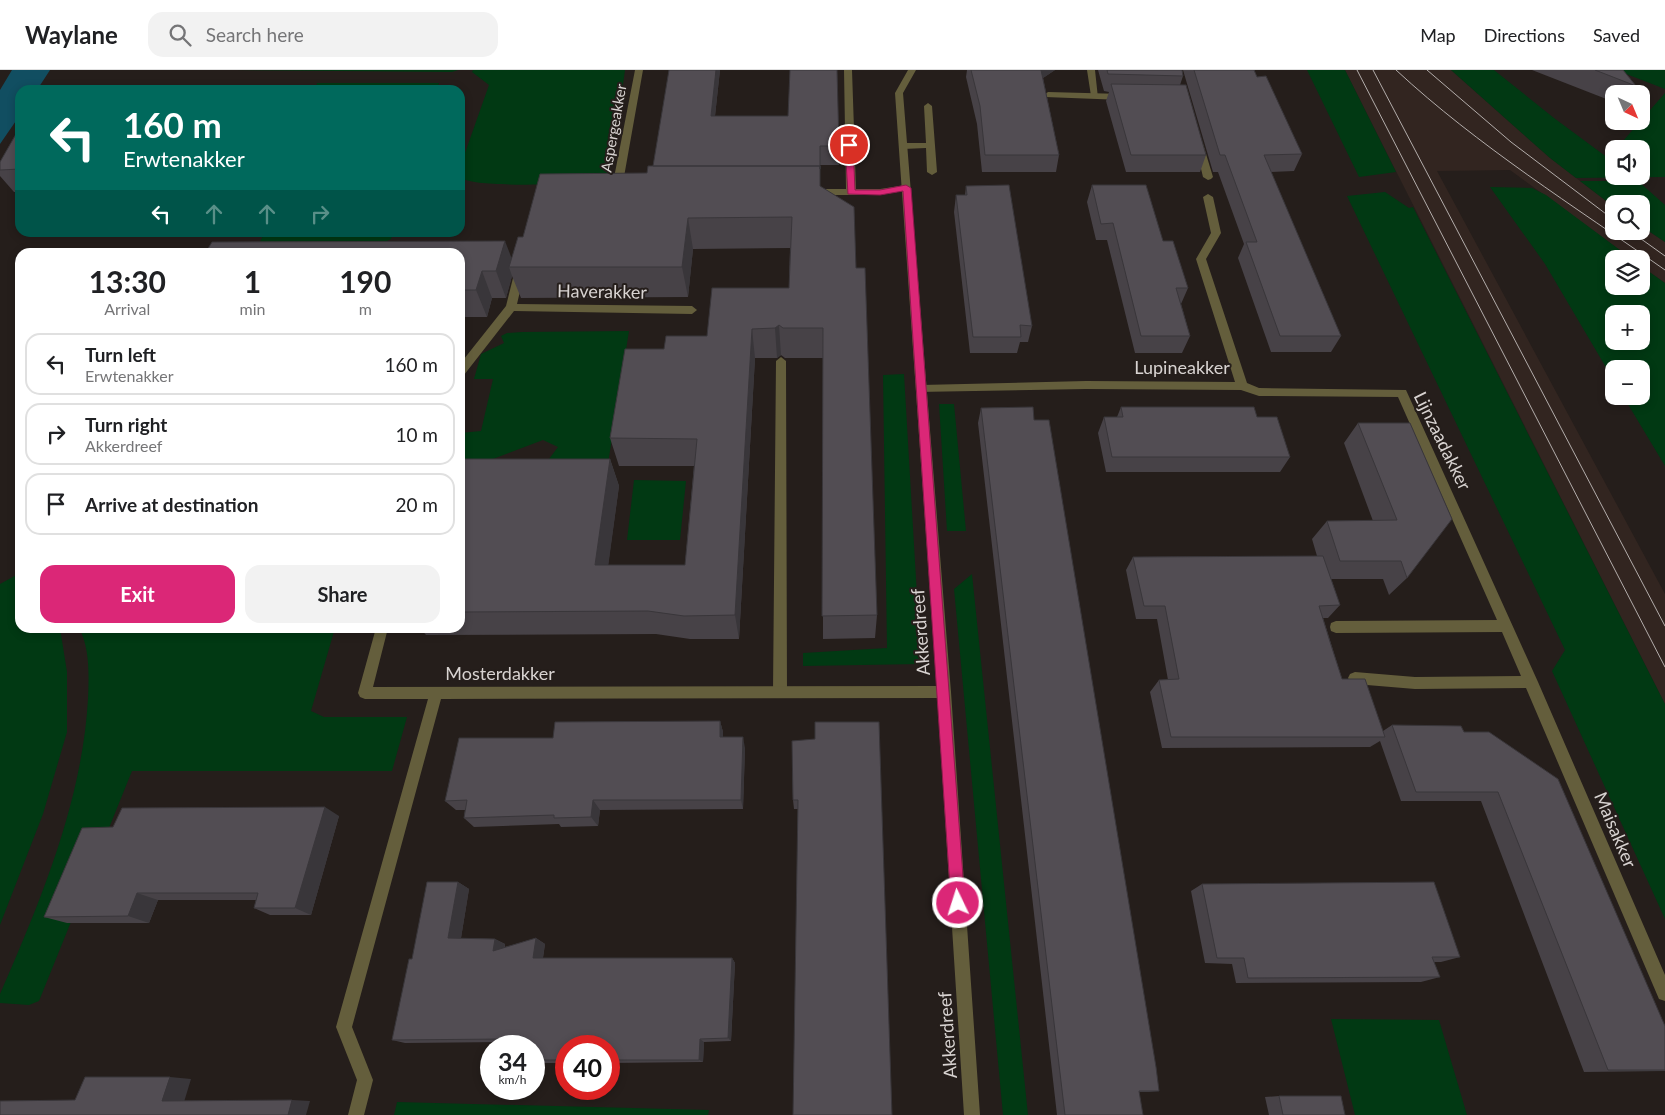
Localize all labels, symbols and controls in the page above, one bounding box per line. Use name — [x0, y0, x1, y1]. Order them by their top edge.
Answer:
search box — [148, 12, 498, 57]
text: Waylane — [25, 20, 118, 49]
icon: search — [166, 21, 194, 49]
text: Search here — [206, 23, 304, 46]
text: Map — [1420, 24, 1456, 46]
text: Directions — [1484, 24, 1565, 46]
text: Saved — [1593, 24, 1640, 46]
street label: Aspergeakker — [596, 82, 630, 173]
north arrow — [1605, 85, 1650, 130]
map controls — [1605, 85, 1650, 405]
text: 160 m — [123, 103, 222, 145]
icon: left — [40, 105, 105, 170]
pin — [828, 124, 870, 166]
icon: arrive — [835, 131, 863, 159]
button: sound — [1605, 140, 1650, 185]
text: Erwtenakker — [123, 145, 245, 172]
button: search — [1605, 195, 1650, 240]
icon: left — [147, 200, 175, 228]
icon: ahead — [200, 200, 228, 228]
icon: ahead — [253, 200, 281, 228]
icon: right — [306, 200, 334, 228]
button: layers — [1605, 250, 1650, 295]
text: 13:30 — [89, 263, 166, 299]
text: 1 — [244, 263, 261, 299]
text: 190 — [339, 263, 391, 299]
street label: Haverakker — [557, 279, 648, 303]
text: Arrival — [104, 299, 150, 318]
text: min — [240, 299, 266, 318]
text: m — [359, 299, 372, 318]
button: + — [1605, 305, 1650, 350]
text: Turn left — [85, 343, 156, 366]
icon: left — [42, 350, 70, 378]
text: 160 m — [384, 353, 438, 376]
street label: Lupineakker — [1134, 356, 1230, 378]
button: − — [1605, 360, 1650, 405]
text: Erwtenakker — [85, 366, 174, 385]
street label: Lijnzaadakker — [1410, 388, 1476, 494]
text: Turn right — [85, 413, 167, 436]
icon: right — [42, 420, 70, 448]
text: 10 m — [395, 423, 438, 446]
text: Akkerdreef — [85, 436, 162, 455]
icon: arrive — [42, 490, 70, 518]
text: Arrive at destination — [85, 493, 258, 516]
text: 20 m — [395, 493, 438, 516]
button: Exit — [40, 565, 235, 623]
button: Share — [245, 565, 440, 623]
street label: Akkerdreef — [906, 587, 934, 676]
street label: Mosterdakker — [445, 662, 555, 684]
street label: Maisakker — [1590, 788, 1642, 871]
position arrow — [931, 876, 983, 928]
street label: Akkerdreef — [933, 990, 961, 1079]
speed limit sign: 40 — [555, 1035, 620, 1100]
text: 34 — [498, 1046, 527, 1076]
text: km/h — [498, 1072, 527, 1087]

